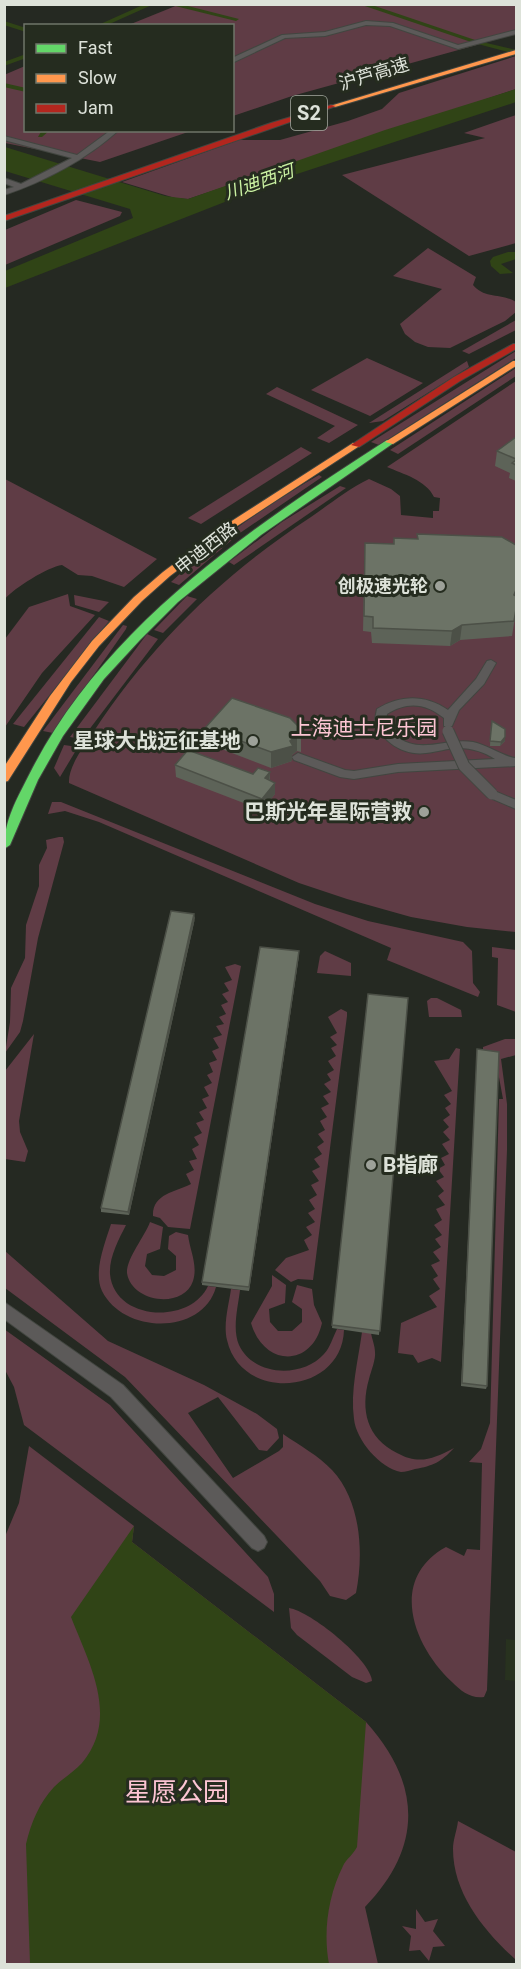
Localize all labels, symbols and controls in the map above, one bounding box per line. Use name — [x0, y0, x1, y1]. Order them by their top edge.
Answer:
legend — [24, 24, 234, 132]
text: Fast — [78, 37, 113, 58]
street label: 沪芦高速 — [336, 53, 411, 94]
text: Slow — [78, 67, 117, 88]
road number: S2 — [291, 96, 327, 130]
text: Jam — [78, 97, 114, 118]
water label: 川迪西河 — [221, 159, 299, 203]
street label: 申迪西路 — [171, 517, 241, 578]
place label: 创极速光轮 — [338, 575, 428, 596]
marker: 创极速光轮 — [433, 579, 447, 593]
park label: 上海迪士尼乐园 — [291, 716, 438, 740]
place label: 星球大战远征基地 — [73, 729, 241, 753]
marker: 星球大战远征基地 — [246, 734, 260, 748]
place label: 巴斯光年星际营救 — [244, 800, 412, 824]
marker: 巴斯光年星际营救 — [417, 805, 431, 819]
place label: B指廊 — [383, 1153, 438, 1177]
marker: B指廊 — [364, 1158, 378, 1172]
park label: 星愿公园 — [125, 1777, 229, 1807]

